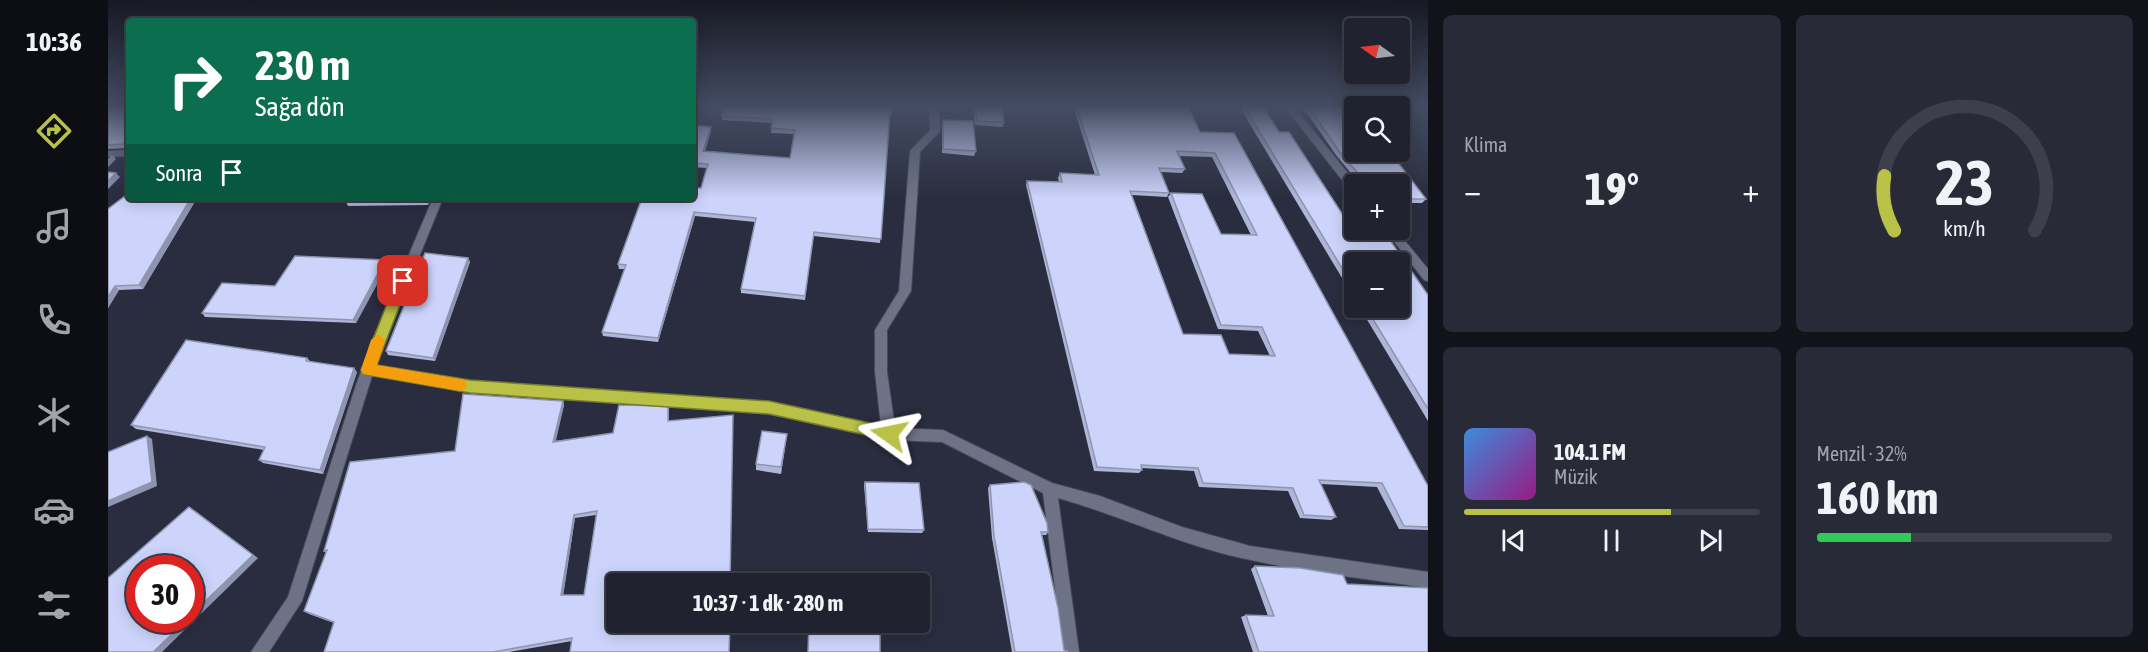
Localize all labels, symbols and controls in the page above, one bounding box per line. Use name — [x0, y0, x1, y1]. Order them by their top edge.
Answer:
north arrow — [1344, 18, 1410, 84]
map controls — [1344, 18, 1410, 318]
text: 10:36 — [26, 26, 82, 57]
text: 230 m — [255, 41, 350, 89]
icon: right — [156, 42, 234, 120]
text: Sağa dön — [255, 91, 345, 122]
button: search — [1344, 96, 1410, 162]
icon: directions — [33, 110, 75, 152]
text: Klima — [1464, 133, 1507, 156]
text: 23 — [1935, 147, 1994, 218]
icon: arrive — [215, 156, 248, 189]
text: Sonra — [156, 160, 203, 186]
text: 19° — [1584, 163, 1639, 215]
text: − — [1464, 171, 1481, 209]
text: + — [1742, 171, 1759, 209]
button: + — [1344, 174, 1410, 240]
icon: music — [33, 205, 75, 247]
text: km/h — [1943, 216, 1986, 241]
button: − — [1344, 252, 1410, 318]
pin — [377, 255, 428, 306]
icon: arrive — [386, 264, 419, 297]
icon: phone — [33, 299, 75, 341]
icon: climate — [33, 394, 75, 436]
position arrow — [857, 402, 921, 466]
text: 104.1 FM — [1554, 439, 1626, 465]
text: Menzil · 32% — [1817, 442, 1907, 465]
text: Müzik — [1554, 465, 1598, 488]
text: 160 km — [1817, 472, 1938, 524]
icon: car — [33, 489, 75, 531]
icon: previous — [1497, 524, 1530, 557]
icon: pause — [1595, 524, 1628, 557]
icon: next — [1694, 524, 1727, 557]
speed limit sign: 30 — [126, 555, 204, 633]
icon: filters — [33, 584, 75, 626]
text: 10:37 · 1 dk · 280 m — [693, 590, 843, 616]

